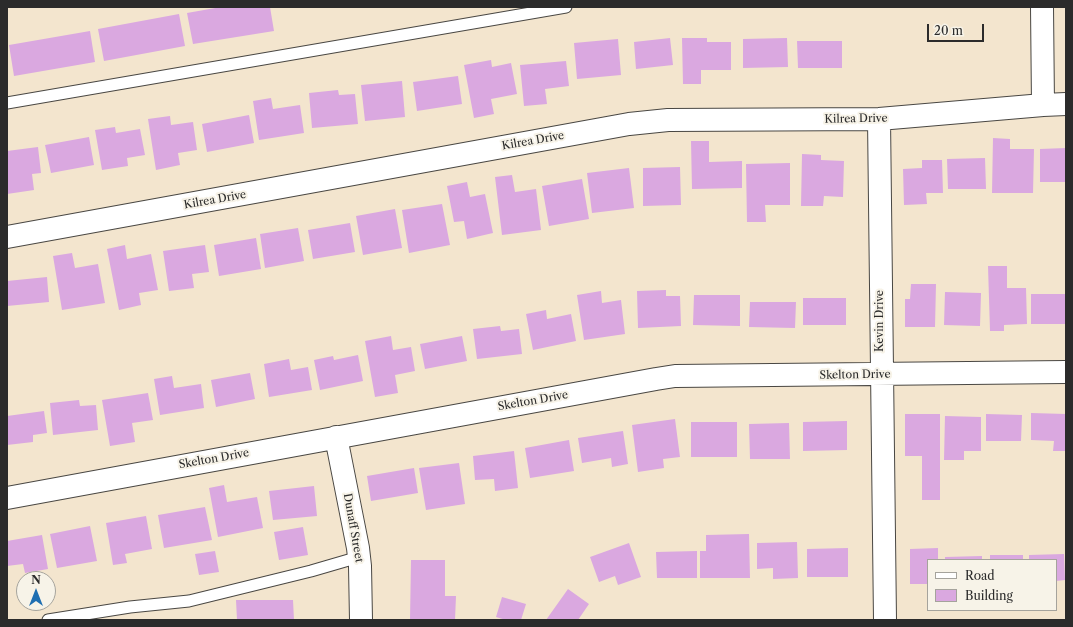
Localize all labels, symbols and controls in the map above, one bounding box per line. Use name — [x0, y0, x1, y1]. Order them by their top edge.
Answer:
scale bar — [929, 16, 986, 42]
text: 20 m — [934, 23, 963, 38]
street label: Kilrea Drive — [824, 112, 888, 126]
street label: Kilrea Drive — [501, 129, 565, 153]
street label: Kilrea Drive — [183, 188, 247, 212]
street label: Kevin Drive — [873, 290, 887, 352]
street label: Skelton Drive — [819, 368, 891, 382]
street label: Skelton Drive — [497, 388, 569, 414]
street label: Skelton Drive — [178, 446, 250, 472]
street label: Dunaff Street — [340, 492, 366, 564]
legend — [927, 559, 1057, 611]
text: Road — [965, 568, 995, 583]
north arrow — [16, 571, 56, 611]
text: N — [31, 573, 41, 587]
text: Building — [965, 588, 1013, 603]

